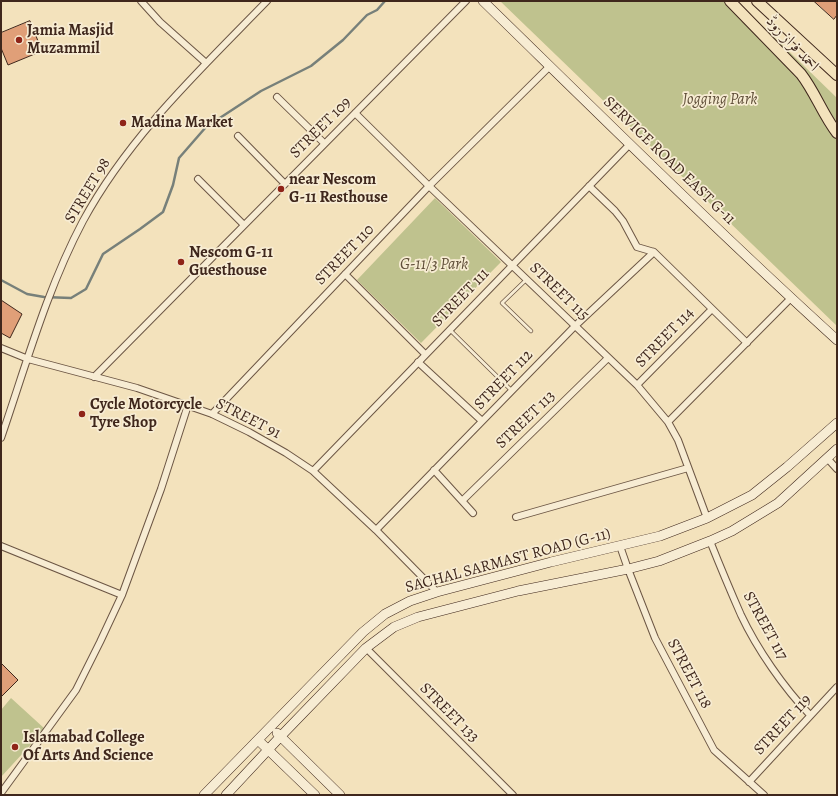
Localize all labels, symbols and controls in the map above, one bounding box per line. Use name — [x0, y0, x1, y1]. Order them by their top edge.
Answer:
street label: احمد فراز روڈ — [761, 12, 823, 76]
place label: Jamia Masjid Muzammil — [27, 21, 113, 59]
marker: Jamia Masjid Muzammil — [14, 35, 24, 45]
park label: Jogging Park — [683, 90, 757, 110]
street label: STREET 109 — [286, 93, 356, 163]
street label: SERVICE ROAD EAST G-11 — [599, 93, 739, 229]
place label: Madina Market — [131, 113, 233, 133]
marker: Madina Market — [118, 118, 128, 128]
street label: STREET 98 — [61, 155, 115, 227]
place label: near Nescom G-11 Resthouse — [289, 170, 388, 208]
marker: near Nescom G-11 Resthouse — [276, 184, 286, 194]
street label: STREET 110 — [311, 221, 379, 289]
place label: Nescom G-11 Guesthouse — [189, 243, 273, 281]
park label: G-11/3 Park — [400, 255, 468, 275]
marker: Nescom G-11 Guesthouse — [176, 257, 186, 267]
street label: STREET 115 — [525, 259, 593, 325]
street label: STREET 111 — [428, 265, 494, 331]
street label: STREET 114 — [632, 304, 698, 372]
street label: STREET 112 — [471, 346, 537, 414]
street label: STREET 113 — [492, 387, 560, 453]
street label: STREET 91 — [212, 394, 284, 444]
place label: Cycle Motorcycle Tyre Shop — [90, 395, 202, 433]
marker: Cycle Motorcycle Tyre Shop — [77, 409, 87, 419]
street label: SACHAL SARMAST ROAD (G-11) — [403, 524, 613, 598]
street label: STREET 117 — [738, 588, 792, 664]
street label: STREET 118 — [663, 636, 715, 712]
street label: STREET 133 — [415, 679, 483, 747]
street label: STREET 119 — [750, 691, 816, 759]
place label: Islamabad College Of Arts And Science — [23, 728, 153, 766]
marker: Islamabad College Of Arts And Science — [10, 742, 20, 752]

